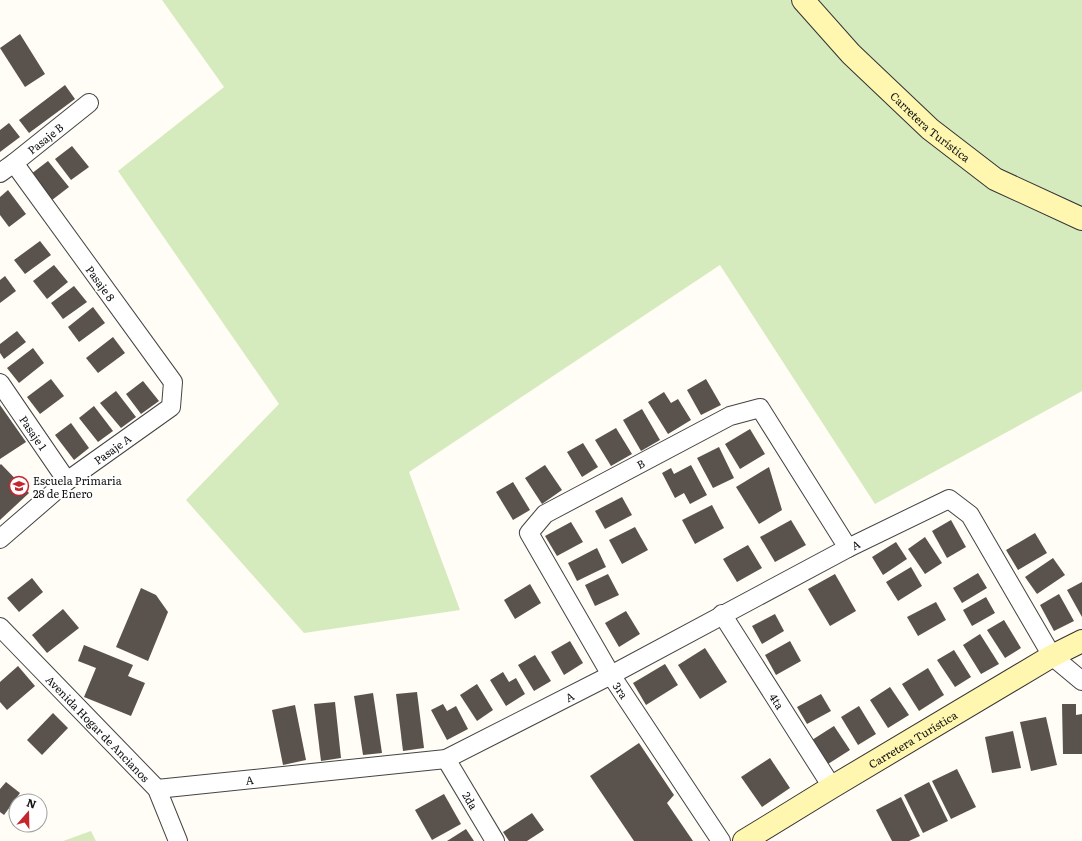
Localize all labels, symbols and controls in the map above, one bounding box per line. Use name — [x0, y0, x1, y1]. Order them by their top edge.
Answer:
street label: Carretera Turística — [887, 88, 974, 165]
street label: Pasaje B — [24, 119, 66, 157]
street label: Pasaje 8 — [83, 262, 119, 304]
street label: Pasaje 1 — [16, 412, 52, 454]
street label: Pasaje A — [90, 430, 134, 468]
street label: B — [634, 455, 647, 472]
place label: Escuela Primaria 28 de Enero — [33, 472, 122, 501]
school or university icon: Escuela Primaria 28 de Enero — [8, 475, 30, 497]
street label: A — [848, 535, 863, 553]
street label: Avenida Hogar de Ancianos — [43, 671, 154, 785]
street label: 3ra — [610, 678, 632, 702]
street label: A — [562, 687, 577, 705]
street label: 4ta — [766, 690, 788, 712]
street label: Carretera Turística — [865, 706, 960, 772]
street label: A — [245, 771, 254, 788]
street label: 2da — [459, 788, 482, 812]
north arrow — [8, 793, 48, 833]
text: N — [25, 794, 39, 812]

